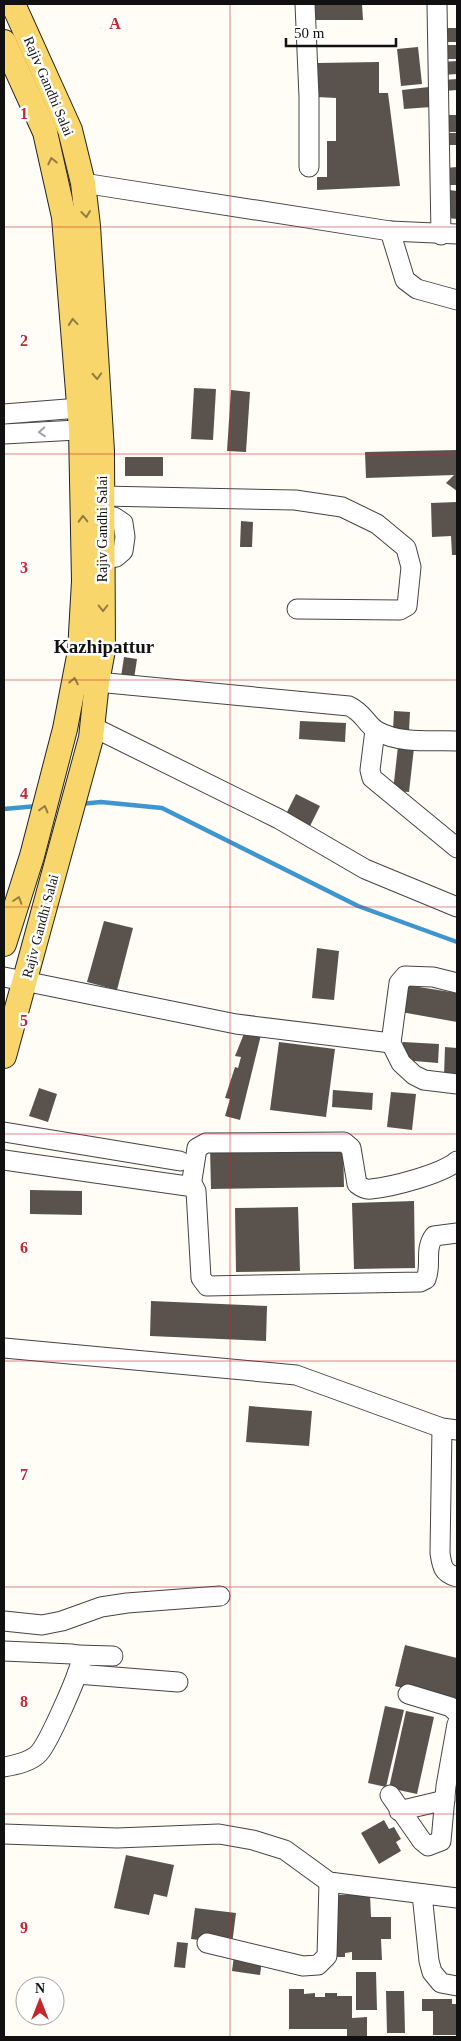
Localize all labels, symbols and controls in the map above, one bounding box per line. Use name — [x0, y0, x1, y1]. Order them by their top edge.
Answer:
text: A — [109, 15, 121, 32]
scale bar — [286, 15, 396, 47]
text: 50 m — [294, 25, 325, 41]
street label: Rajiv Gandhi Salai — [21, 34, 76, 138]
text: 1 — [20, 105, 28, 122]
one-way arrow — [47, 157, 58, 165]
one-way arrow — [81, 209, 91, 218]
one-way arrow — [68, 318, 79, 326]
text: 2 — [20, 332, 28, 349]
one-way arrow — [92, 372, 103, 380]
one-way arrow — [38, 426, 46, 437]
street label: Rajiv Gandhi Salai — [95, 476, 110, 582]
one-way arrow — [77, 515, 88, 523]
text: 3 — [20, 559, 28, 576]
one-way arrow — [98, 604, 108, 612]
district label: Kazhipattur — [54, 636, 155, 657]
one-way arrow — [68, 676, 79, 685]
text: 4 — [20, 785, 28, 802]
one-way arrow — [39, 805, 49, 813]
street label: Rajiv Gandhi Salai — [19, 873, 62, 980]
one-way arrow — [12, 896, 22, 905]
text: 5 — [20, 1012, 28, 1029]
text: 6 — [20, 1239, 28, 1256]
text: 7 — [20, 1466, 28, 1483]
text: 8 — [20, 1693, 28, 1710]
text: 9 — [20, 1919, 28, 1936]
north arrow — [15, 1976, 65, 2026]
text: N — [35, 1981, 45, 1996]

